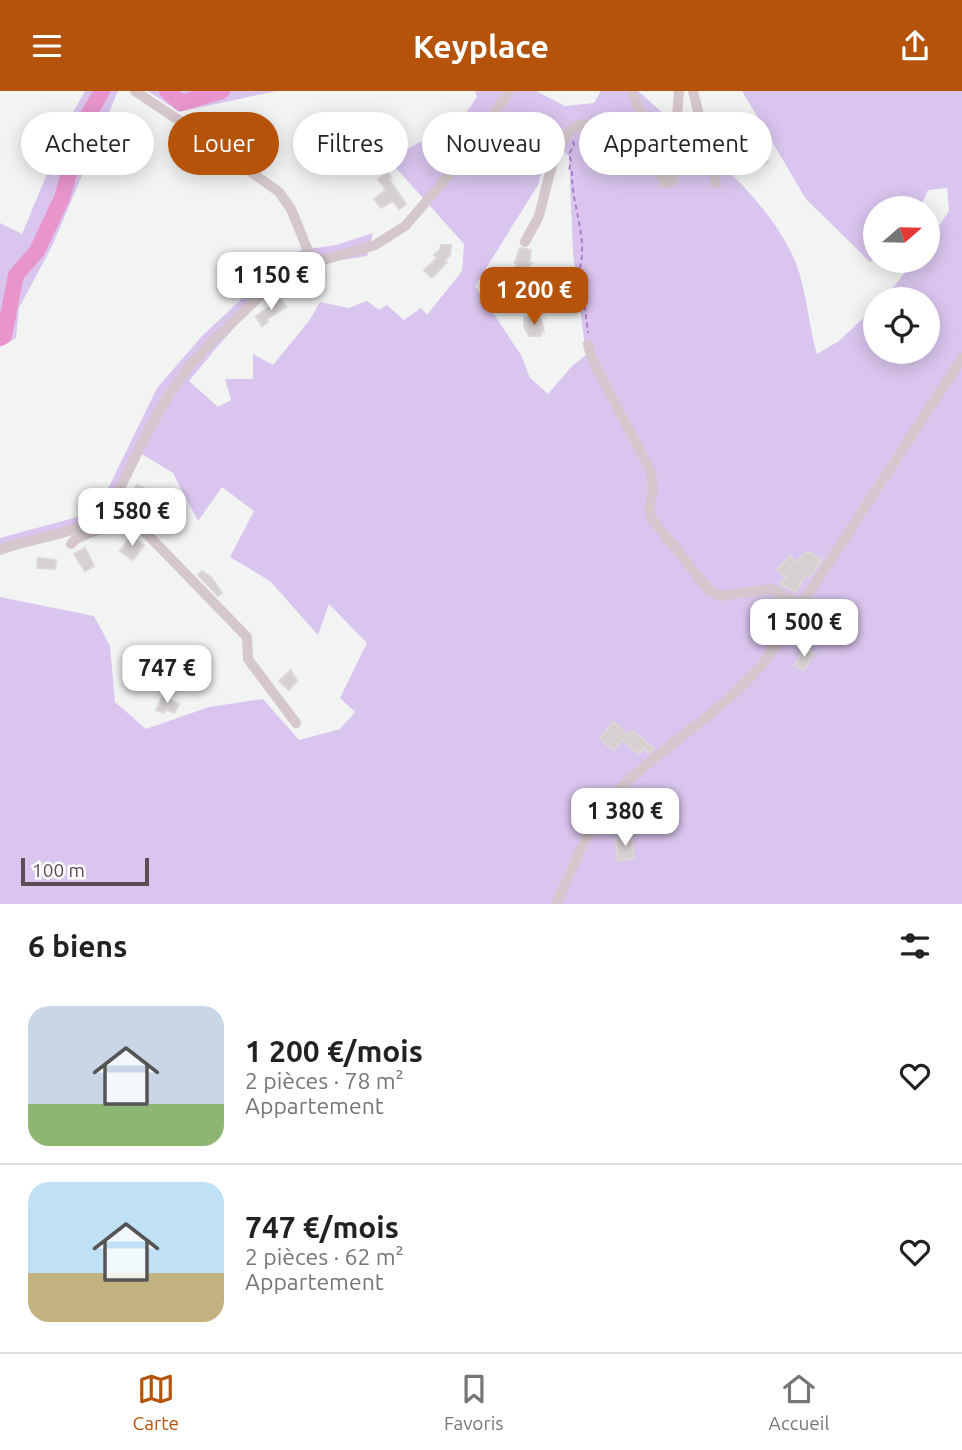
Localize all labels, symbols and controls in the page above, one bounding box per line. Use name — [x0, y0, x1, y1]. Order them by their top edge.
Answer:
icon: menu — [28, 27, 66, 65]
icon: share — [896, 27, 934, 65]
text: Keyplace — [413, 28, 549, 64]
chip: Acheter — [21, 112, 154, 175]
chip: Louer — [168, 112, 279, 175]
chip: Filtres — [293, 112, 408, 175]
chip: Nouveau — [422, 112, 565, 175]
chip: Appartement — [579, 112, 772, 175]
north arrow — [863, 196, 940, 273]
map controls — [863, 196, 940, 364]
pin: 1 150 € — [206, 253, 336, 312]
text: 1 150 € — [233, 262, 309, 287]
pin: 1 200 € — [469, 267, 599, 327]
text: 1 200 € — [496, 277, 572, 302]
button: locate — [863, 287, 940, 364]
pin: 1 580 € — [67, 489, 197, 548]
text: 1 580 € — [94, 498, 170, 523]
pin: 1 500 € — [739, 599, 869, 659]
text: 1 500 € — [766, 609, 842, 634]
pin: 747 € — [118, 645, 216, 705]
text: 747 € — [138, 655, 196, 680]
pin: 1 380 € — [560, 789, 690, 848]
text: 1 380 € — [587, 798, 663, 823]
scale bar — [21, 855, 149, 887]
text: 100 m — [32, 859, 85, 881]
icon: filters — [896, 927, 934, 965]
text: 6 biens — [28, 929, 127, 963]
icon: home — [84, 1034, 168, 1118]
text: 1 200 €/mois — [245, 1034, 423, 1068]
icon: heart — [896, 1057, 934, 1095]
text: 2 pièces · 78 m² — [245, 1068, 404, 1093]
text: Appartement — [245, 1093, 384, 1118]
icon: home — [84, 1210, 168, 1294]
text: 747 €/mois — [245, 1210, 399, 1244]
icon: heart — [896, 1233, 934, 1271]
text: 2 pièces · 62 m² — [245, 1244, 404, 1269]
text: Appartement — [245, 1269, 384, 1294]
tab: Carte — [133, 1370, 179, 1434]
tab: Favoris — [444, 1370, 504, 1434]
tab: Accueil — [769, 1370, 829, 1434]

